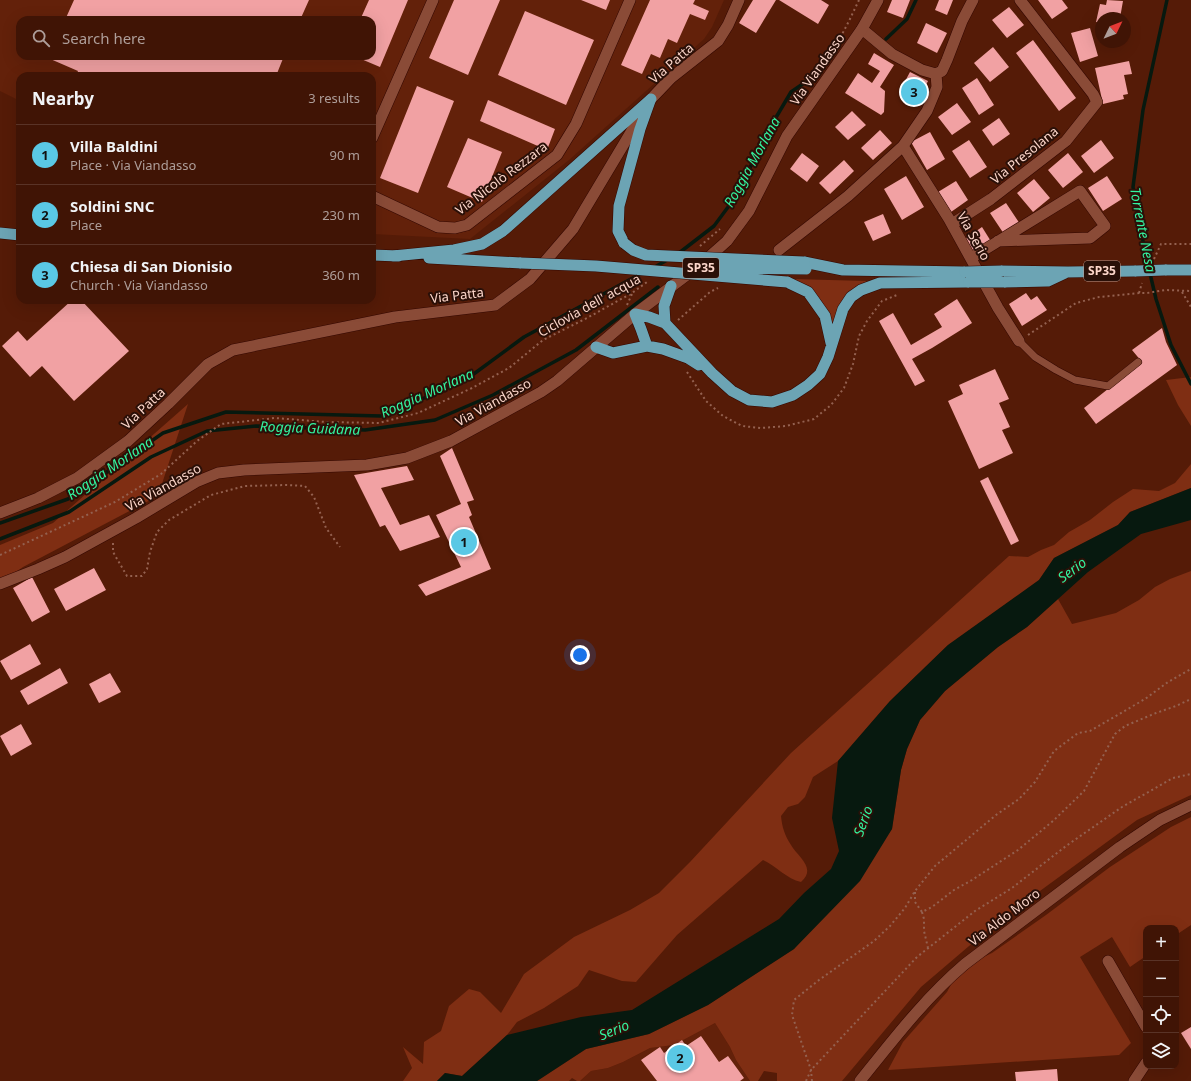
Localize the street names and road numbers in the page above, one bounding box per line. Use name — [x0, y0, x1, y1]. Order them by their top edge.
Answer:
street label: Via Viandasso — [786, 29, 849, 109]
street label: Via Patta — [645, 39, 697, 87]
street label: Via Presolana — [986, 122, 1062, 188]
street label: Via Nicolò Rezzara — [451, 137, 551, 219]
street label: Via Serio — [953, 209, 995, 264]
road number: SP35 — [683, 258, 719, 278]
road number: SP35 — [1084, 261, 1120, 281]
street label: Ciclovia dell' acqua — [535, 269, 643, 341]
street label: Via Patta — [429, 283, 485, 307]
street label: Via Viandasso — [452, 374, 534, 430]
street label: Via Patta — [117, 383, 169, 433]
street label: Via Viandasso — [122, 459, 204, 515]
street label: Via Aldo Moro — [964, 884, 1044, 950]

